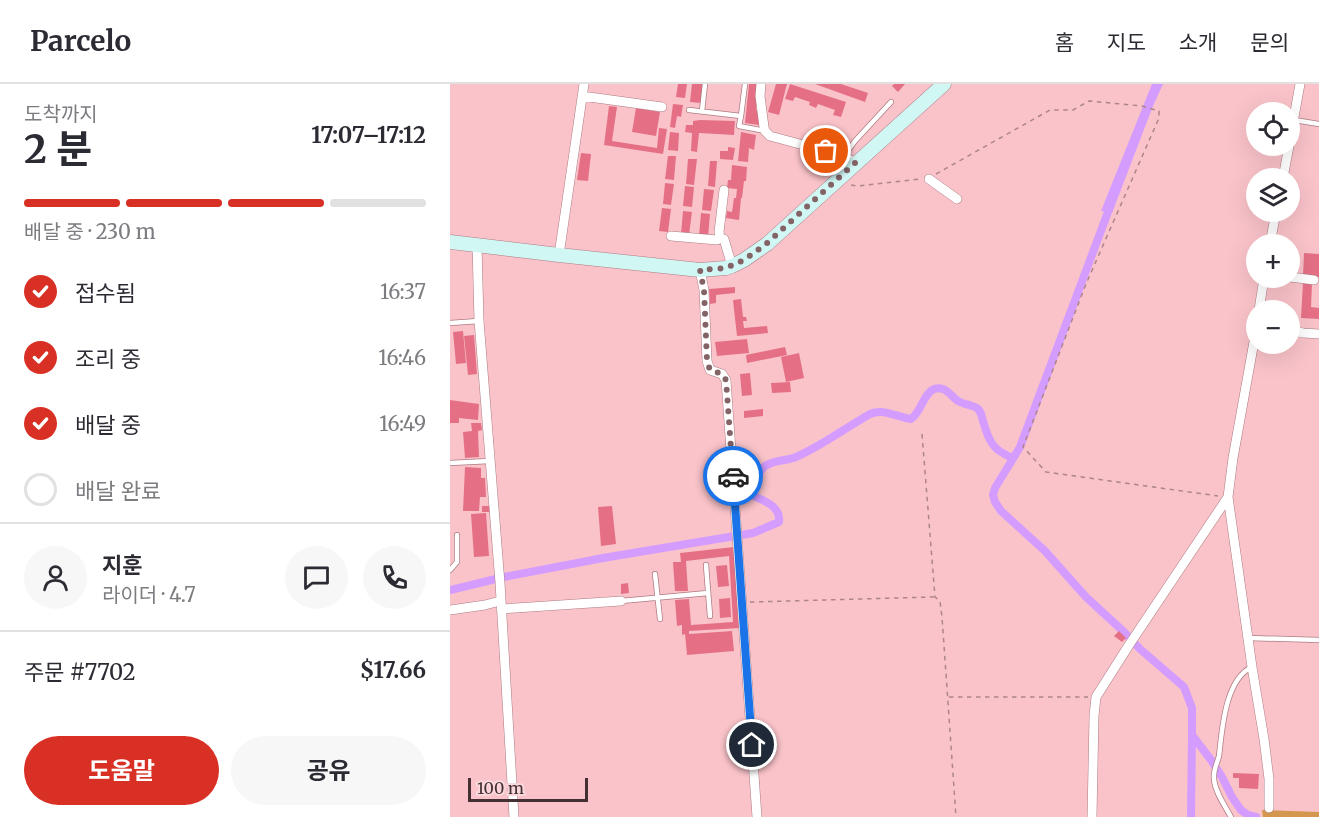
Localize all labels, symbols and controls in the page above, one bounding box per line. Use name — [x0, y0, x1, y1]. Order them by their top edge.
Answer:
text: Parcelo — [30, 23, 131, 59]
text: 홈 — [1055, 29, 1074, 56]
text: 지도 — [1107, 29, 1146, 56]
text: 소개 — [1179, 29, 1217, 56]
text: 문의 — [1250, 29, 1289, 56]
text: 도착까지 — [24, 101, 98, 126]
map controls — [1246, 102, 1300, 354]
button: locate — [1246, 102, 1300, 156]
text: 17:07–17:12 — [311, 121, 426, 149]
text: 2 분 — [24, 125, 92, 174]
pin — [800, 125, 851, 176]
icon: bag — [809, 134, 842, 167]
button: layers — [1246, 168, 1300, 222]
text: 배달 중 · 230 m — [24, 219, 156, 244]
button: + — [1246, 234, 1300, 288]
icon: check — [24, 275, 57, 308]
text: 접수됨 — [75, 279, 136, 307]
text: 16:37 — [380, 279, 426, 304]
button: − — [1246, 300, 1300, 354]
icon: check — [24, 341, 57, 374]
text: 조리 중 — [75, 345, 141, 373]
text: 16:46 — [378, 345, 426, 370]
icon: check — [24, 407, 57, 440]
text: 배달 중 — [75, 411, 141, 439]
text: 16:49 — [379, 411, 426, 436]
courier — [703, 446, 763, 506]
icon: car — [717, 460, 750, 493]
text: 배달 완료 — [75, 477, 161, 505]
button: person — [24, 546, 87, 609]
button: chat — [285, 546, 348, 609]
button: phone — [363, 546, 426, 609]
text: 지훈 — [102, 551, 142, 579]
text: 라이더 · 4.7 — [102, 582, 196, 607]
text: $17.66 — [360, 656, 426, 684]
text: 주문 #7702 — [24, 658, 136, 686]
pin — [726, 719, 777, 770]
icon: home — [735, 728, 768, 761]
button: 도움말 — [24, 736, 219, 805]
button: 공유 — [231, 736, 426, 805]
scale bar — [468, 775, 588, 802]
text: 100 m — [477, 778, 524, 798]

